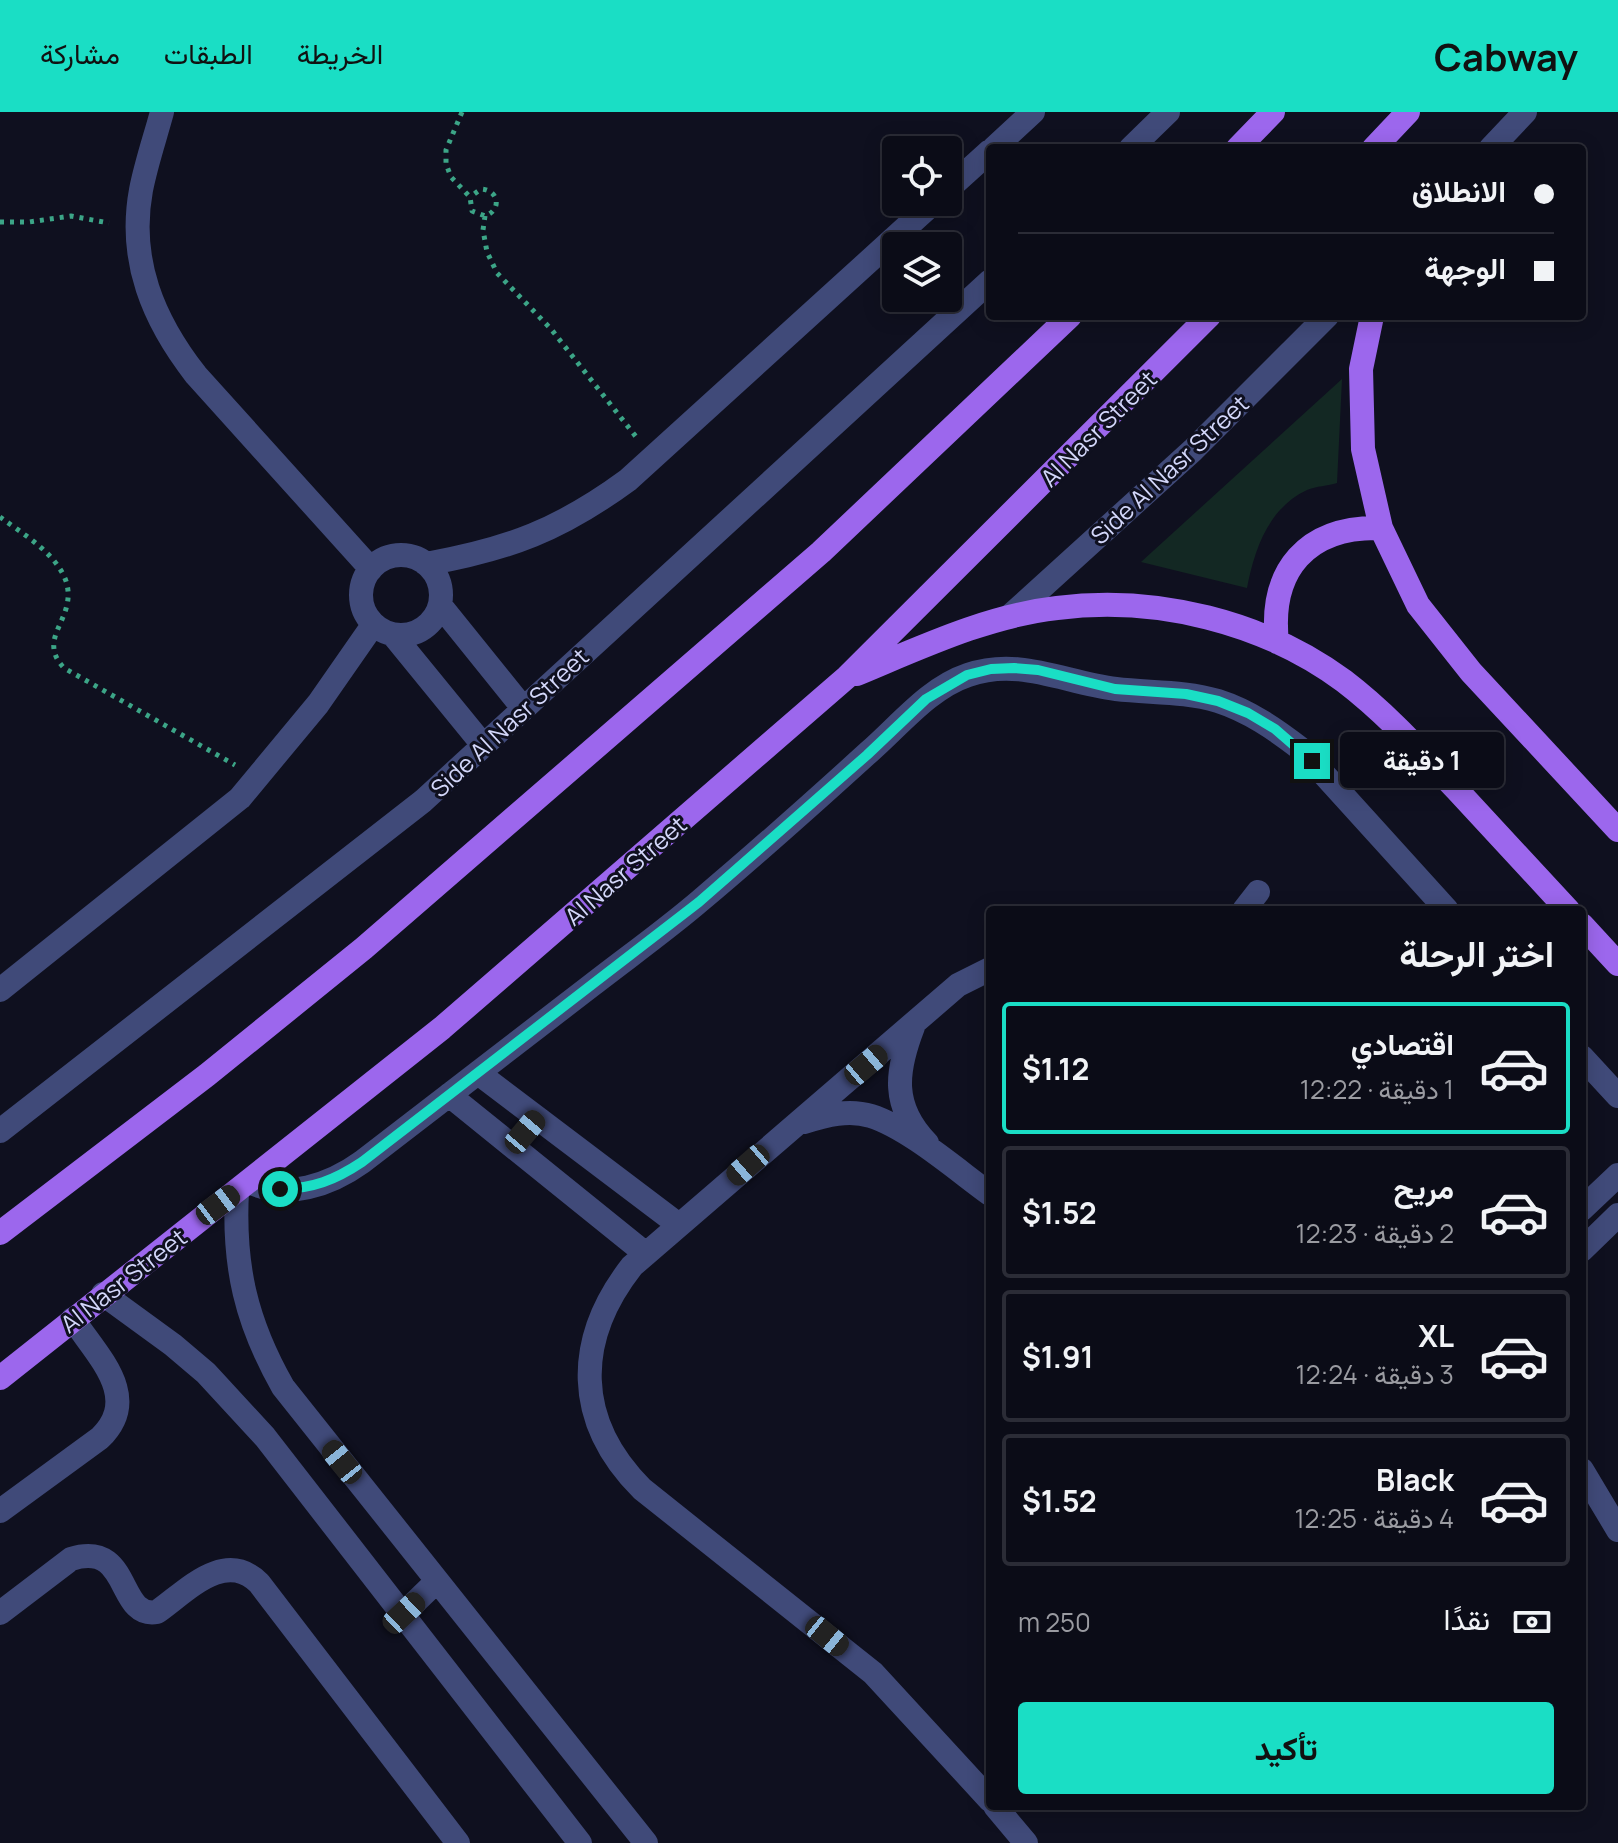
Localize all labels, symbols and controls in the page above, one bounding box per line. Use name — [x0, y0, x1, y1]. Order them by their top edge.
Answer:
text: Cabway — [1434, 30, 1578, 82]
text: مشاركة — [40, 34, 120, 72]
text: الطبقات — [164, 34, 253, 72]
text: الخريطة — [297, 34, 383, 72]
map controls — [882, 136, 962, 312]
button: locate — [882, 136, 962, 216]
text: الانطلاق — [1412, 170, 1506, 211]
button: layers — [882, 232, 962, 312]
text: الوجهة — [1424, 247, 1506, 288]
street label: Al Nasr Street — [1033, 363, 1163, 493]
street label: Side Al Nasr Street — [1083, 387, 1255, 551]
street label: Side Al Nasr Street — [423, 640, 595, 804]
callout: 1 دقيقة — [1340, 733, 1504, 789]
text: 1 دقيقة — [1383, 742, 1461, 778]
route end — [1294, 743, 1330, 779]
street label: Al Nasr Street — [557, 808, 693, 932]
text: اختر الرحلة — [1399, 929, 1554, 978]
text: اقتصادي — [1351, 1023, 1454, 1064]
icon: car — [1478, 1032, 1550, 1104]
car — [840, 1040, 892, 1090]
text: $1.12 — [1022, 1048, 1089, 1089]
text: 1 دقيقة · 12:22 — [1300, 1071, 1454, 1107]
car — [500, 1106, 550, 1158]
car — [722, 1140, 774, 1190]
text: مريح — [1394, 1167, 1454, 1208]
route start — [262, 1171, 298, 1207]
icon: car — [1478, 1176, 1550, 1248]
car — [192, 1181, 244, 1229]
text: $1.52 — [1022, 1192, 1097, 1233]
text: 2 دقيقة · 12:23 — [1296, 1215, 1454, 1251]
street label: Al Nasr Street — [53, 1220, 193, 1340]
text: XL — [1418, 1315, 1454, 1356]
icon: car — [1478, 1320, 1550, 1392]
text: $1.91 — [1022, 1336, 1094, 1377]
text: 3 دقيقة · 12:24 — [1296, 1356, 1454, 1392]
car — [318, 1436, 366, 1488]
text: Black — [1376, 1459, 1454, 1500]
icon: car — [1478, 1464, 1550, 1536]
text: $1.52 — [1022, 1480, 1097, 1521]
text: 4 دقيقة · 12:25 — [1294, 1500, 1454, 1536]
car — [378, 1588, 430, 1638]
text: نقدًا — [1444, 1598, 1490, 1639]
icon: cash — [1510, 1600, 1554, 1644]
text: 250 m — [1018, 1604, 1091, 1640]
car — [801, 1612, 853, 1660]
button: تأكيد — [1018, 1702, 1554, 1794]

